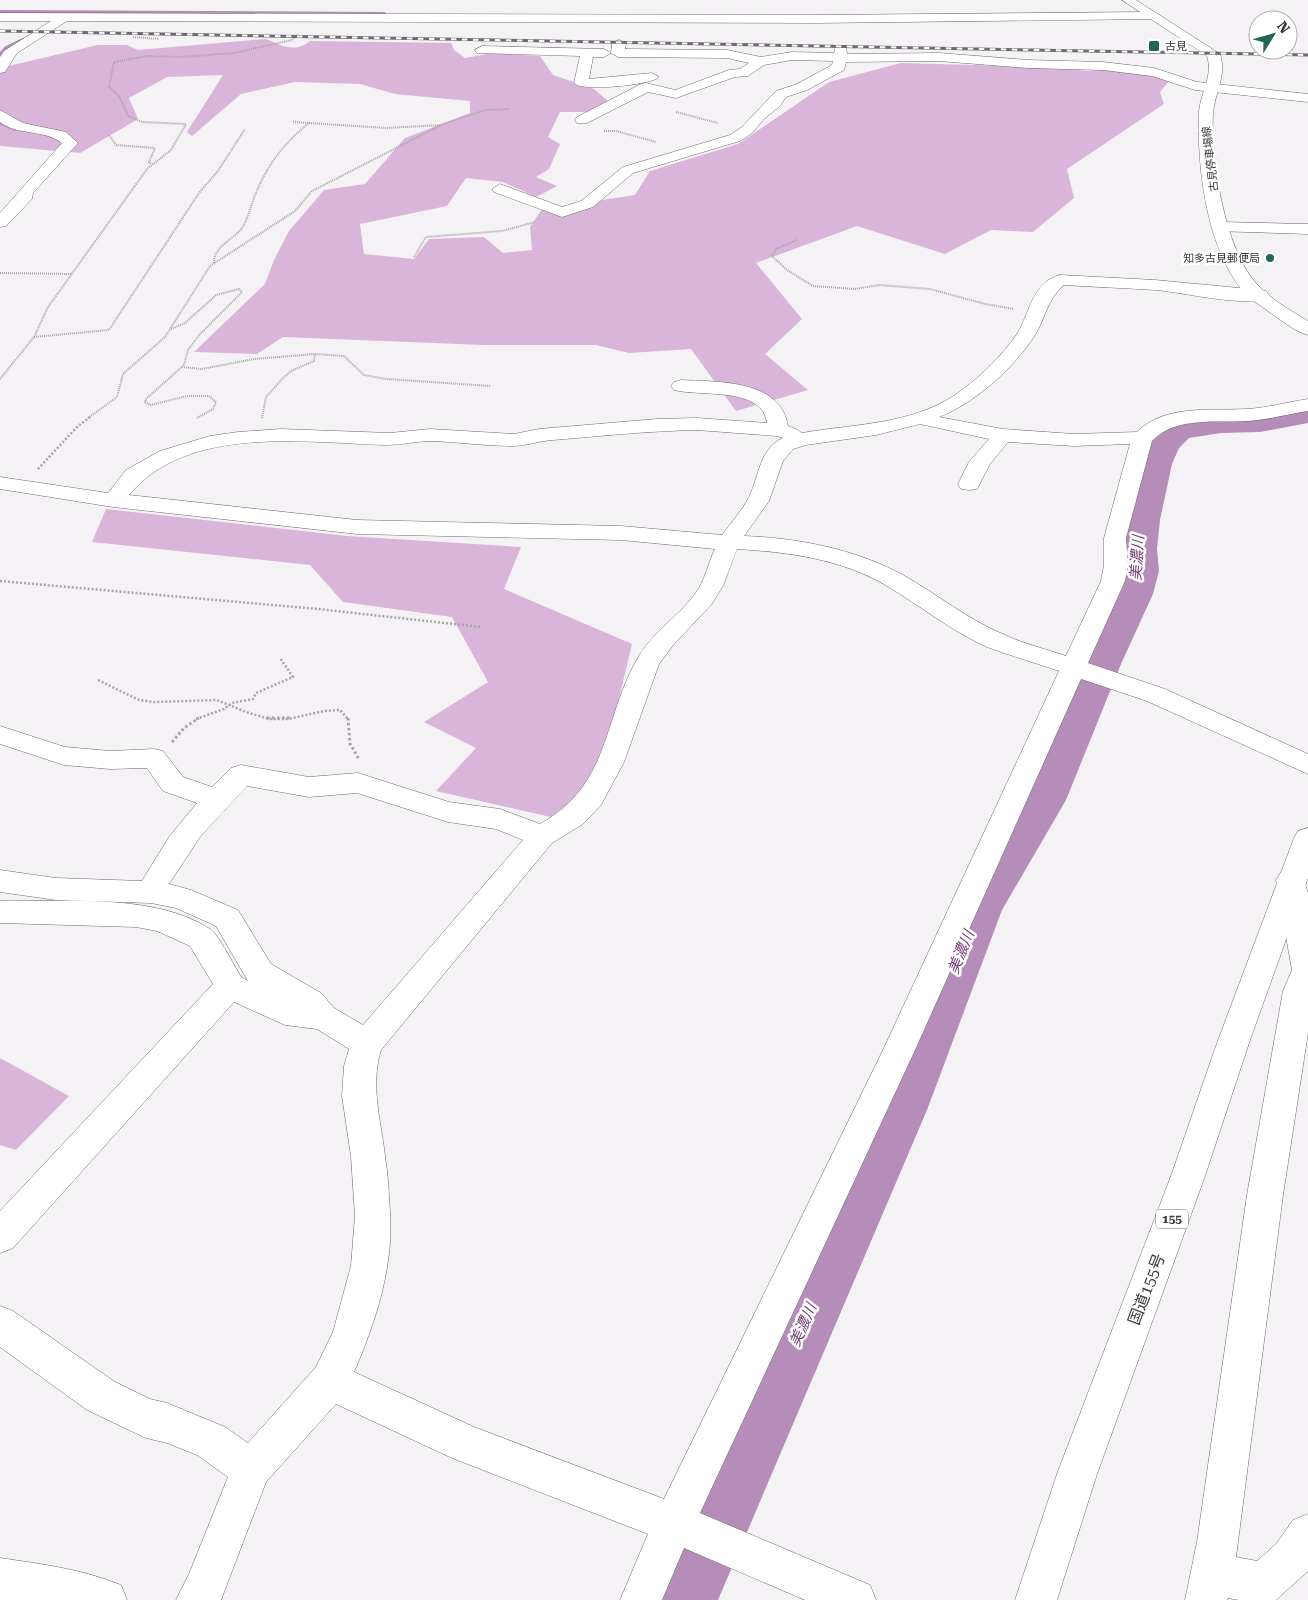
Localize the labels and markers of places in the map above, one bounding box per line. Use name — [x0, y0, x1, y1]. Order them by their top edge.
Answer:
marker: 古見 — [1147, 39, 1161, 53]
place label: 古見 — [1165, 40, 1187, 53]
place label: 知多古見郵便局 — [1183, 252, 1260, 265]
marker: 知多古見郵便局 — [1264, 252, 1276, 264]

